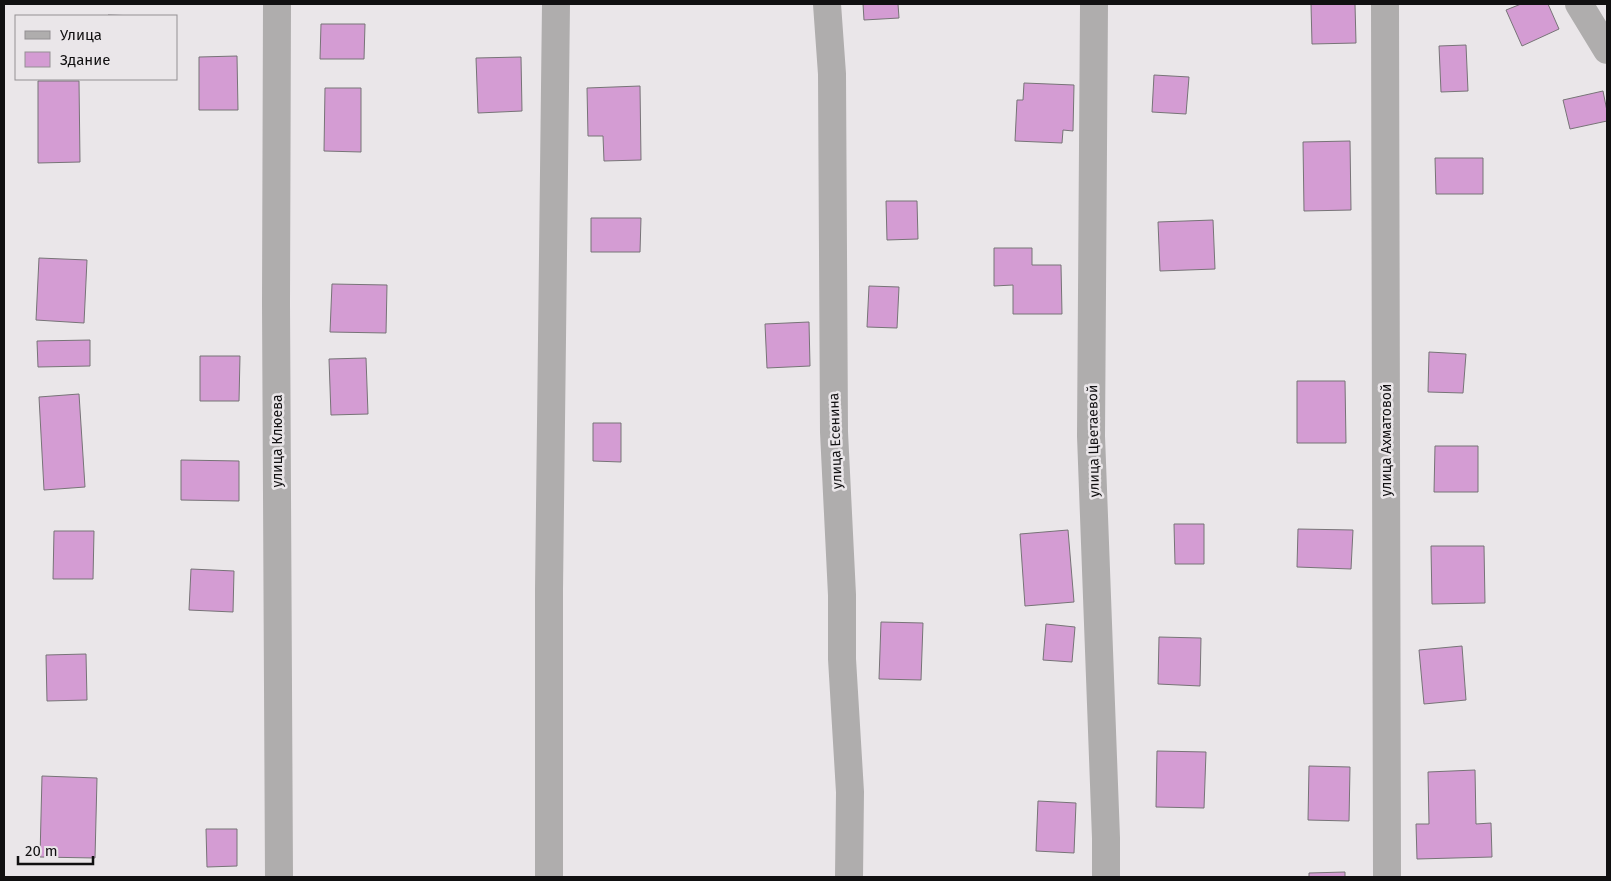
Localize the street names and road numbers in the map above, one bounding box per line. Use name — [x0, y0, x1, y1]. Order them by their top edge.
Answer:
street label: улица Ахматовой — [1378, 384, 1395, 496]
street label: улица Цветаевой — [1084, 385, 1103, 497]
street label: улица Есенина — [825, 392, 846, 490]
street label: улица Клюева — [269, 394, 286, 488]

